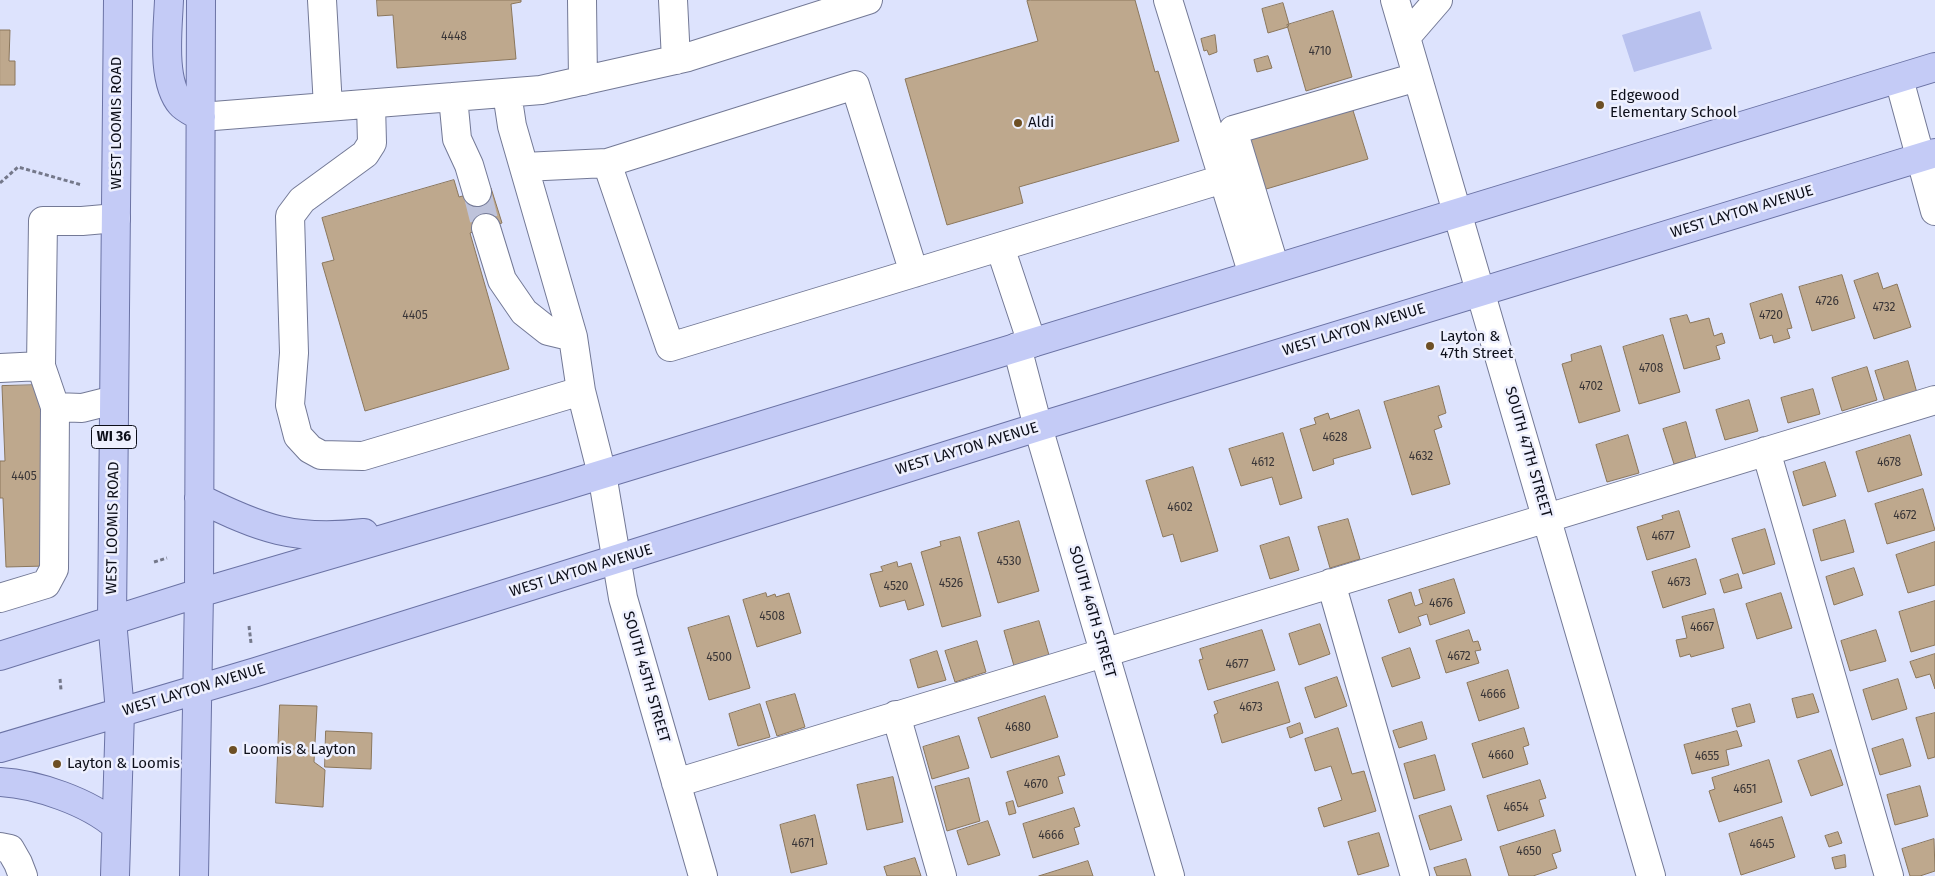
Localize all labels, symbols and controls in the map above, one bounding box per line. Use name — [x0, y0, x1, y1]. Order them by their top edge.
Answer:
house number: 4448 — [441, 30, 467, 44]
house number: 4710 — [1308, 45, 1332, 59]
street label: WEST LOOMIS ROAD — [108, 57, 126, 189]
place label: Edgewood Elementary School — [1610, 87, 1737, 122]
marker: Edgewood Elementary School — [1594, 99, 1606, 111]
place label: Aldi — [1028, 114, 1054, 132]
marker: Aldi — [1012, 117, 1024, 129]
street label: WEST LAYTON AVENUE — [1669, 182, 1815, 242]
house number: 4726 — [1815, 295, 1839, 309]
street label: WEST LAYTON AVENUE — [1281, 300, 1427, 360]
house number: 4732 — [1872, 301, 1896, 315]
house number: 4405 — [402, 309, 428, 323]
house number: 4720 — [1759, 309, 1783, 323]
place label: Layton & 47th Street — [1440, 328, 1513, 363]
marker: Layton & 47th Street — [1424, 340, 1436, 352]
house number: 4708 — [1639, 362, 1663, 376]
house number: 4702 — [1579, 380, 1603, 394]
street label: SOUTH 47TH STREET — [1501, 385, 1555, 519]
street label: WEST LAYTON AVENUE — [894, 419, 1040, 479]
road number: WI 36 — [92, 426, 136, 448]
house number: 4628 — [1322, 431, 1348, 445]
house number: 4632 — [1409, 450, 1433, 464]
house number: 4612 — [1251, 456, 1275, 470]
house number: 4678 — [1877, 456, 1901, 470]
street label: WEST LOOMIS ROAD — [103, 461, 123, 595]
house number: 4405 — [11, 470, 37, 484]
house number: 4602 — [1167, 501, 1193, 515]
house number: 4672 — [1893, 509, 1917, 523]
house number: 4677 — [1651, 530, 1675, 544]
street label: WEST LAYTON AVENUE — [508, 541, 654, 601]
street label: SOUTH 46TH STREET — [1065, 544, 1119, 680]
house number: 4530 — [997, 555, 1021, 569]
house number: 4673 — [1667, 576, 1691, 590]
house number: 4526 — [939, 577, 963, 591]
house number: 4520 — [884, 580, 908, 594]
house number: 4676 — [1429, 597, 1453, 611]
street label: SOUTH 45TH STREET — [619, 609, 673, 745]
house number: 4508 — [759, 610, 785, 624]
house number: 4667 — [1690, 621, 1714, 635]
house number: 4672 — [1447, 650, 1471, 664]
house number: 4500 — [706, 651, 732, 665]
house number: 4677 — [1225, 658, 1249, 672]
street label: WEST LAYTON AVENUE — [121, 660, 267, 720]
house number: 4666 — [1480, 688, 1506, 702]
house number: 4673 — [1239, 701, 1263, 715]
house number: 4680 — [1005, 721, 1031, 735]
place label: Loomis & Layton — [243, 741, 356, 759]
marker: Loomis & Layton — [227, 744, 239, 756]
house number: 4660 — [1488, 749, 1514, 763]
house number: 4655 — [1695, 750, 1719, 764]
place label: Layton & Loomis — [67, 755, 180, 773]
marker: Layton & Loomis — [51, 758, 63, 770]
house number: 4670 — [1024, 778, 1048, 792]
house number: 4651 — [1733, 783, 1757, 797]
house number: 4654 — [1503, 801, 1529, 815]
house number: 4666 — [1038, 829, 1064, 843]
house number: 4671 — [792, 837, 814, 851]
house number: 4645 — [1749, 838, 1775, 852]
house number: 4650 — [1516, 845, 1542, 859]

